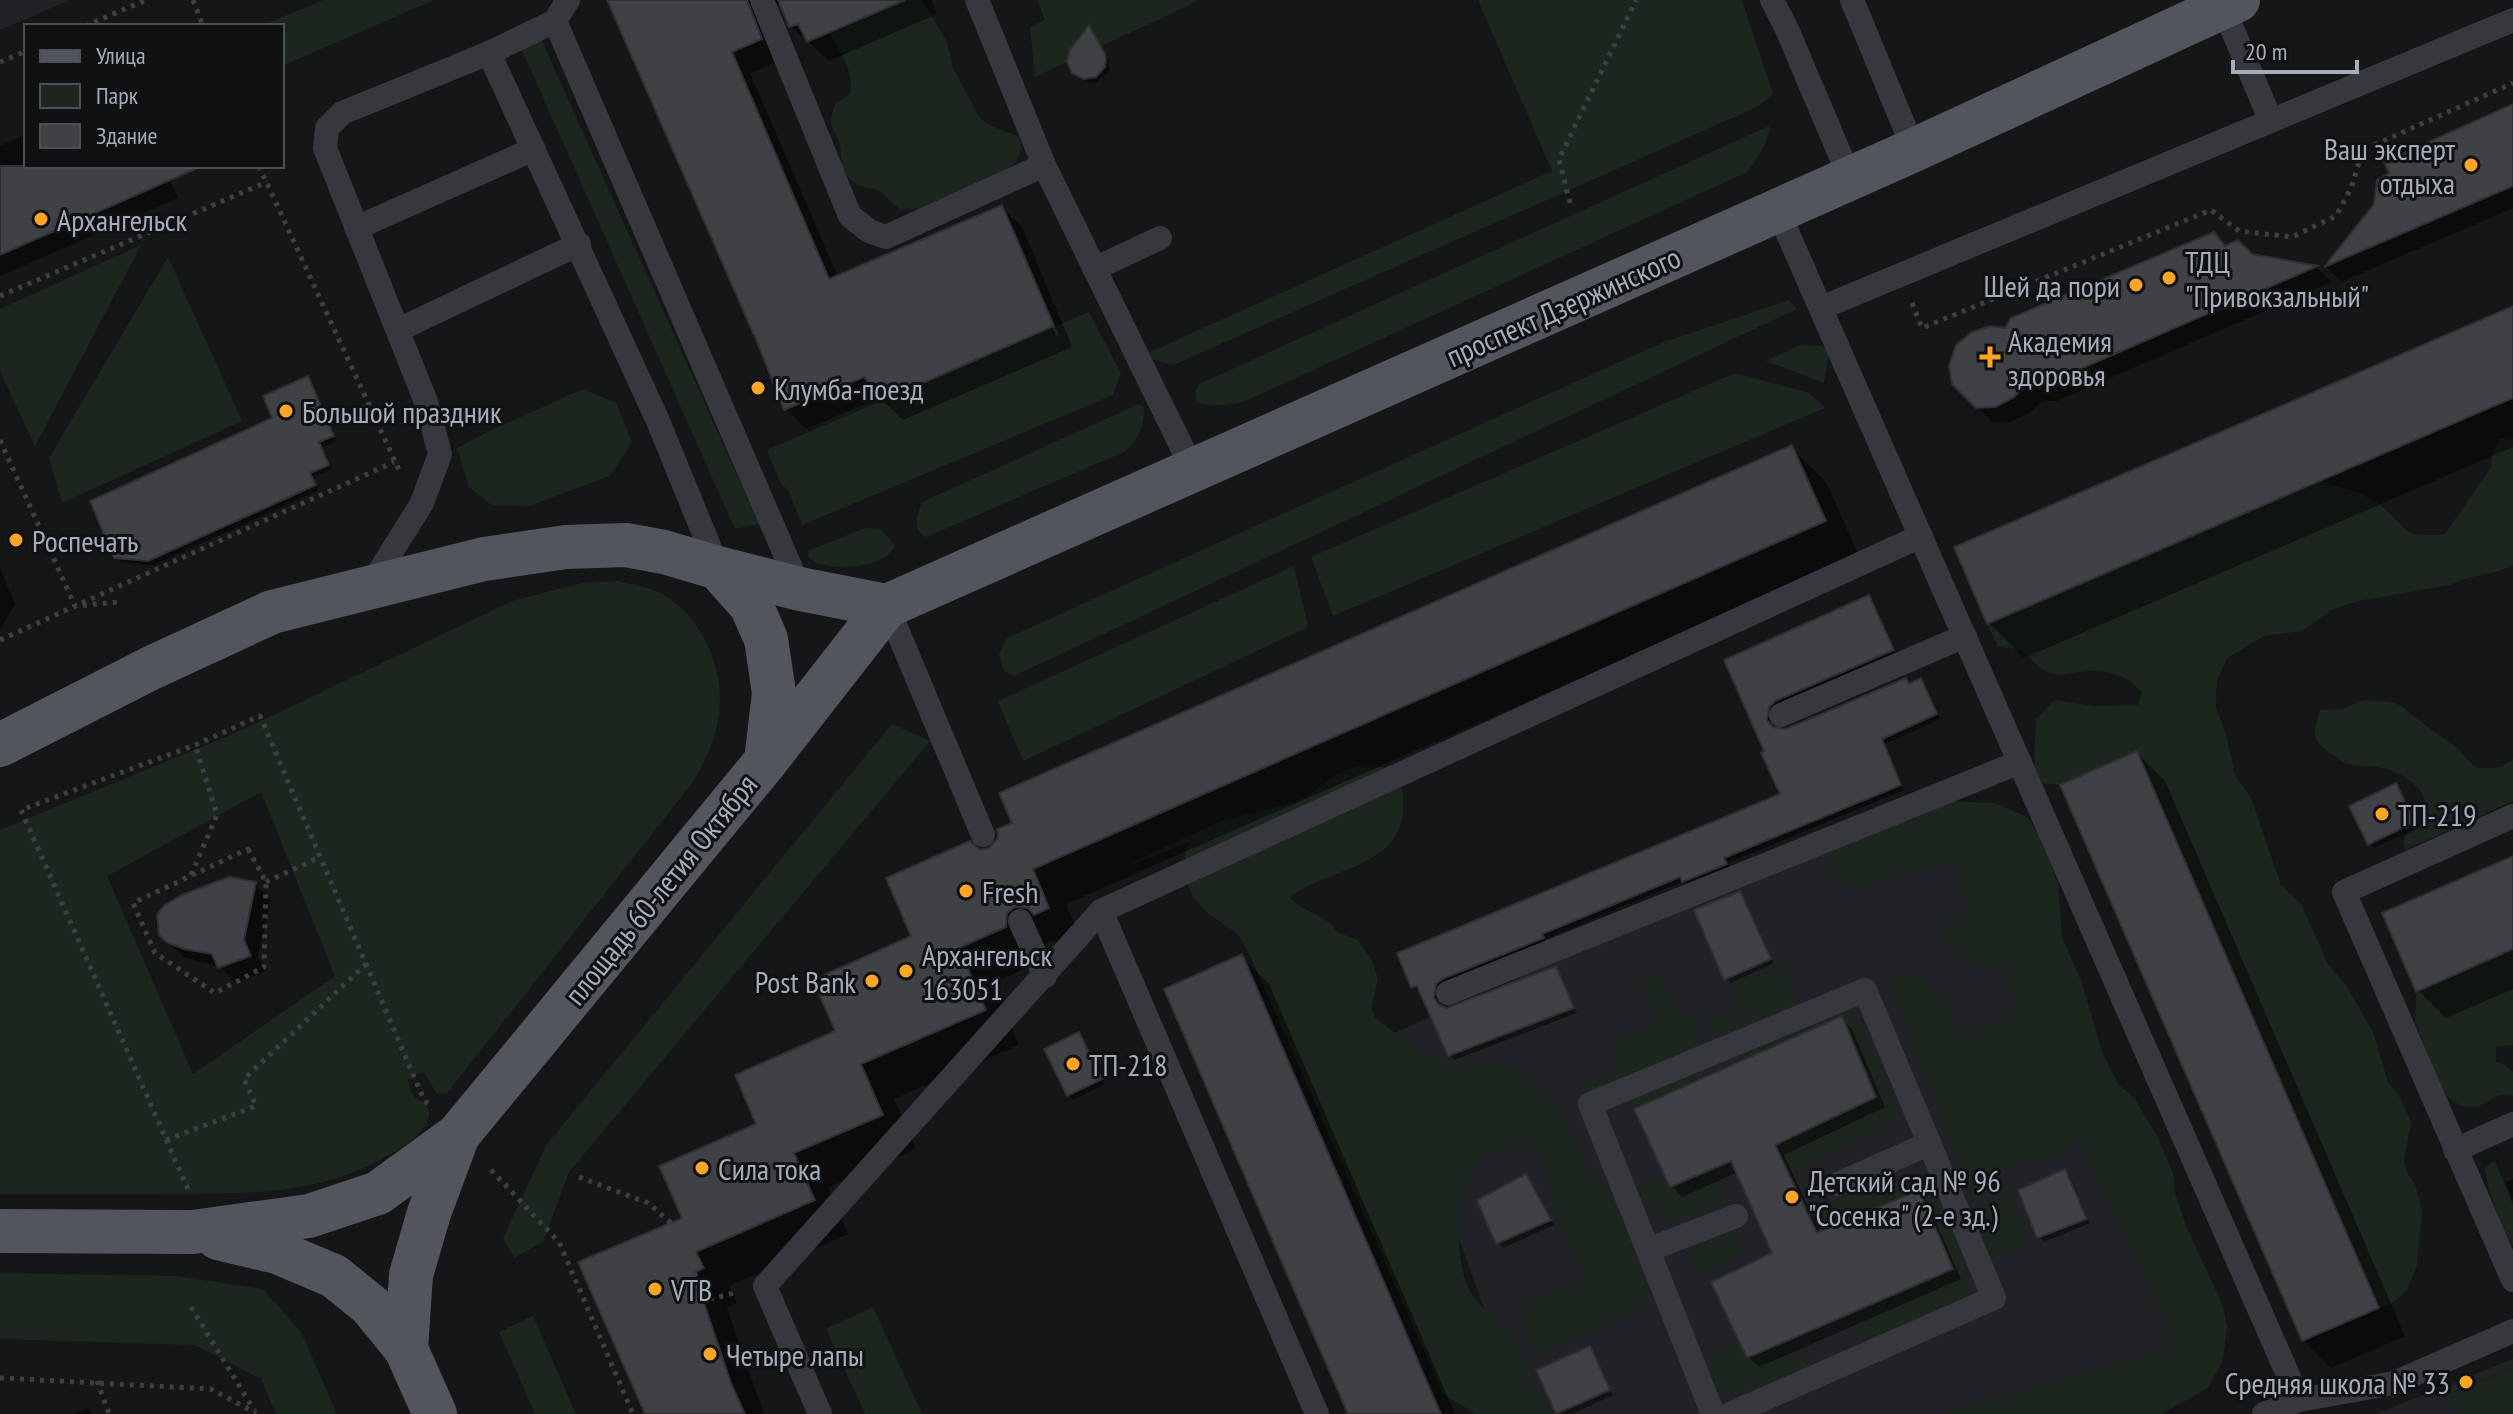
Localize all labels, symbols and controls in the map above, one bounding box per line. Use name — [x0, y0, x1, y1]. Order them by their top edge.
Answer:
legend — [24, 24, 284, 168]
scale bar — [2233, 24, 2357, 74]
text: 20 m — [2245, 36, 2287, 67]
text: Улица — [96, 40, 146, 71]
text: Парк — [96, 80, 139, 111]
text: Здание — [96, 120, 157, 151]
place label: Ваш эксперт отдыха — [2324, 129, 2455, 202]
marker: Ваш эксперт отдыха — [2462, 156, 2480, 174]
place label: Архангельск — [57, 200, 188, 239]
marker: Архангельск — [32, 210, 50, 228]
street label: проспект Дзержинского — [1440, 237, 1686, 375]
place label: ТДЦ "Привокзальный" — [2185, 242, 2369, 315]
place label: Шей да пори — [1984, 266, 2120, 305]
marker: ТДЦ "Привокзальный" — [2160, 269, 2178, 287]
marker: Шей да пори — [2127, 276, 2145, 294]
place label: Академия здоровья — [2008, 321, 2112, 394]
marker: Академия здоровья — [1979, 346, 2001, 368]
place label: Клумба-поезд — [774, 369, 923, 408]
marker: Клумба-поезд — [749, 379, 767, 397]
place label: Большой праздник — [302, 392, 502, 431]
marker: Большой праздник — [277, 402, 295, 420]
place label: Роспечать — [32, 521, 138, 560]
marker: Роспечать — [7, 531, 25, 549]
street label: площадь 60-летия Октября — [555, 766, 765, 1012]
place label: ТП-219 — [2398, 795, 2476, 834]
marker: ТП-219 — [2373, 805, 2391, 823]
place label: Fresh — [982, 872, 1038, 911]
marker: Fresh — [957, 882, 975, 900]
place label: Архангельск 163051 — [922, 935, 1053, 1008]
place label: Post Bank — [755, 962, 856, 1001]
marker: Архангельск 163051 — [897, 962, 915, 980]
marker: Post Bank — [863, 972, 881, 990]
place label: ТП-218 — [1089, 1045, 1167, 1084]
marker: ТП-218 — [1064, 1055, 1082, 1073]
place label: Сила тока — [718, 1149, 821, 1188]
marker: Сила тока — [693, 1159, 711, 1177]
place label: Детский сад № 96 "Сосенка" (2-е зд.) — [1808, 1161, 2001, 1234]
marker: Детский сад № 96 "Сосенка" (2-е зд.) — [1783, 1188, 1801, 1206]
place label: VTB — [670, 1270, 712, 1309]
marker: VTB — [646, 1280, 664, 1298]
place label: Четыре лапы — [726, 1335, 864, 1374]
marker: Четыре лапы — [701, 1345, 719, 1363]
place label: Средняя школа № 33 — [2225, 1363, 2450, 1402]
marker: Средняя школа № 33 — [2457, 1373, 2475, 1391]

